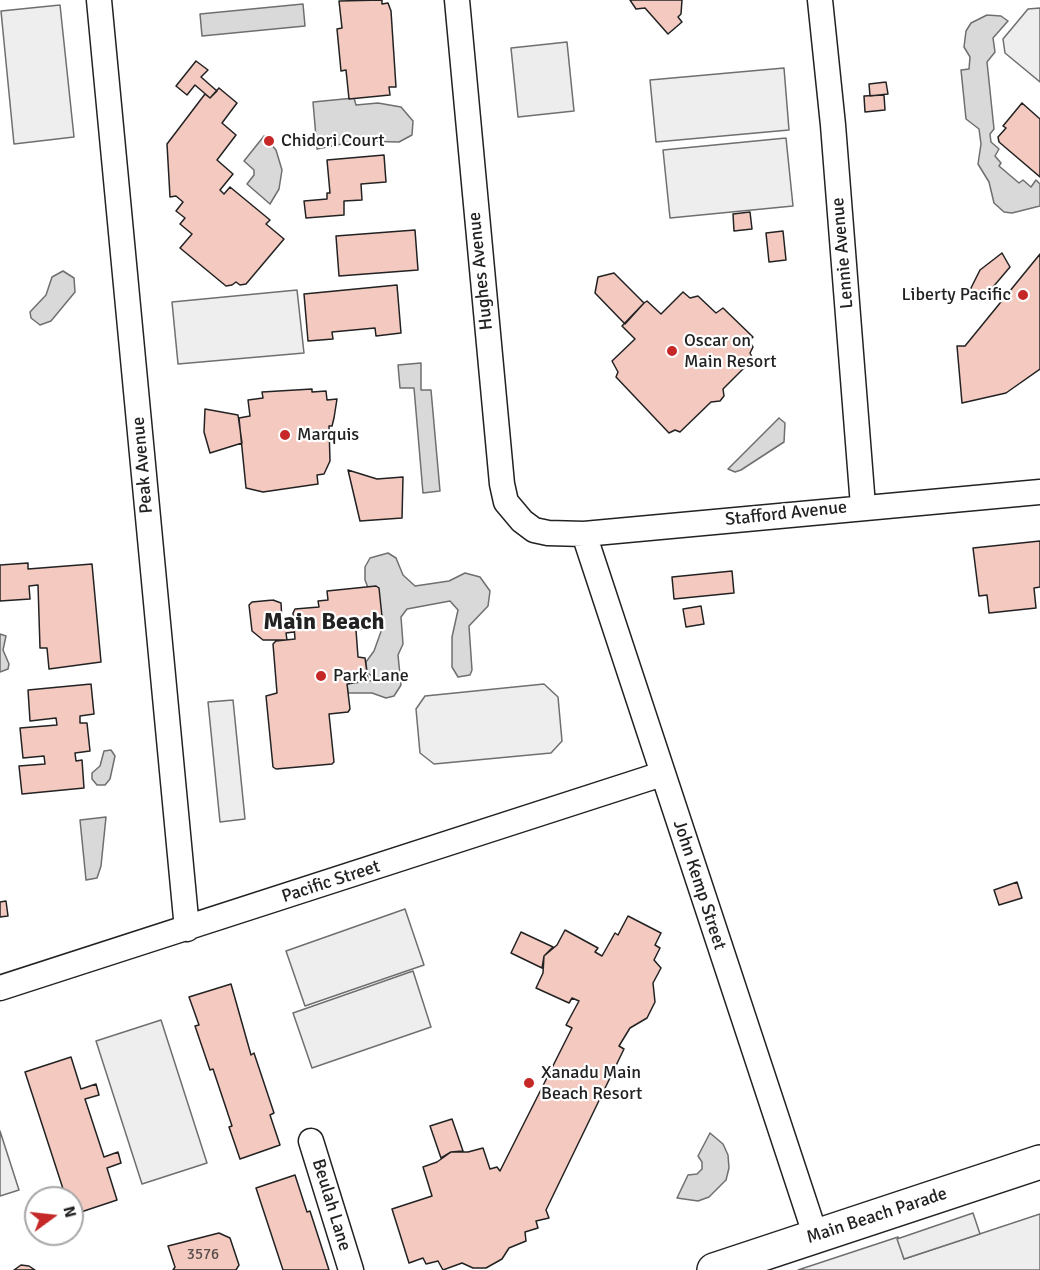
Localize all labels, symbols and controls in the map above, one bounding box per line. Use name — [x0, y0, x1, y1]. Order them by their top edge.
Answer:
place label: Chidori Court — [281, 130, 384, 152]
marker: Chidori Court — [262, 134, 276, 148]
street label: Lennie Avenue — [827, 196, 859, 310]
street label: Hughes Avenue — [464, 211, 498, 331]
place label: Liberty Pacific — [902, 284, 1011, 306]
marker: Liberty Pacific — [1016, 288, 1030, 302]
place label: Oscar on Main Resort — [684, 330, 776, 372]
marker: Oscar on Main Resort — [665, 344, 679, 358]
street label: Peak Avenue — [128, 416, 158, 514]
place label: Marquis — [297, 424, 359, 446]
marker: Marquis — [278, 428, 292, 442]
street label: Stafford Avenue — [724, 497, 848, 531]
district label: Main Beach — [263, 609, 385, 637]
place label: Park Lane — [333, 665, 409, 687]
marker: Park Lane — [314, 669, 328, 683]
street label: John Kemp Street — [668, 817, 730, 953]
street label: Pacific Street — [279, 856, 383, 908]
place label: Xanadu Main Beach Resort — [541, 1062, 642, 1104]
marker: Xanadu Main Beach Resort — [522, 1076, 536, 1090]
street label: Beulah Lane — [307, 1156, 355, 1254]
street label: Main Beach Parade — [804, 1183, 950, 1249]
north arrow — [24, 1186, 84, 1246]
text: N — [58, 1204, 81, 1220]
house number: 3576 — [187, 1246, 219, 1264]

